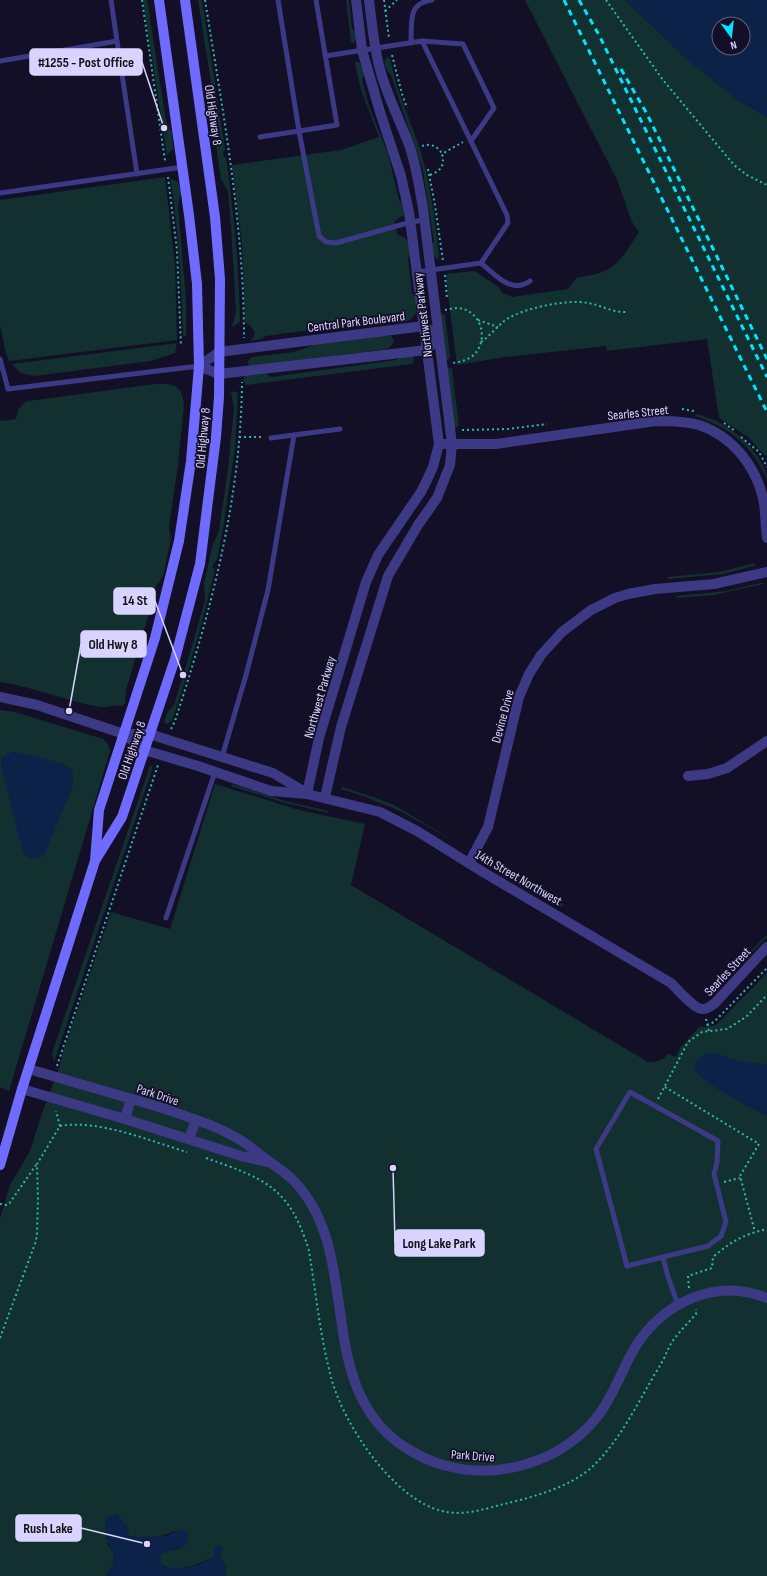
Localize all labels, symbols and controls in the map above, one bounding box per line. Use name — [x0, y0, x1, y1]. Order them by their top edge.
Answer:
north arrow — [711, 16, 751, 56]
text: N — [729, 38, 738, 52]
callout: #1255 - Post Office — [30, 49, 142, 75]
text: #1255 - Post Office — [38, 54, 134, 71]
street label: Old Highway 8 — [201, 84, 225, 147]
street label: Northwest Parkway — [410, 272, 436, 358]
street label: Central Park Boulevard — [306, 308, 406, 336]
street label: Searles Street — [607, 402, 669, 424]
street label: Old Highway 8 — [192, 407, 214, 469]
callout: 14 St — [114, 588, 155, 614]
text: 14 St — [122, 592, 148, 609]
callout: Old Hwy 8 — [81, 631, 146, 657]
text: Old Hwy 8 — [88, 636, 138, 653]
street label: Northwest Parkway — [301, 654, 339, 740]
street label: Devine Drive — [488, 688, 518, 745]
street label: Old Highway 8 — [114, 719, 150, 782]
street label: 14th Street Northwest — [472, 847, 565, 909]
street label: Searles Street — [701, 944, 755, 1000]
street label: Park Drive — [134, 1081, 181, 1109]
callout: Long Lake Park — [395, 1230, 484, 1256]
text: Long Lake Park — [402, 1235, 476, 1252]
street label: Park Drive — [451, 1446, 495, 1466]
callout: Rush Lake — [16, 1515, 81, 1541]
text: Rush Lake — [23, 1520, 73, 1537]

